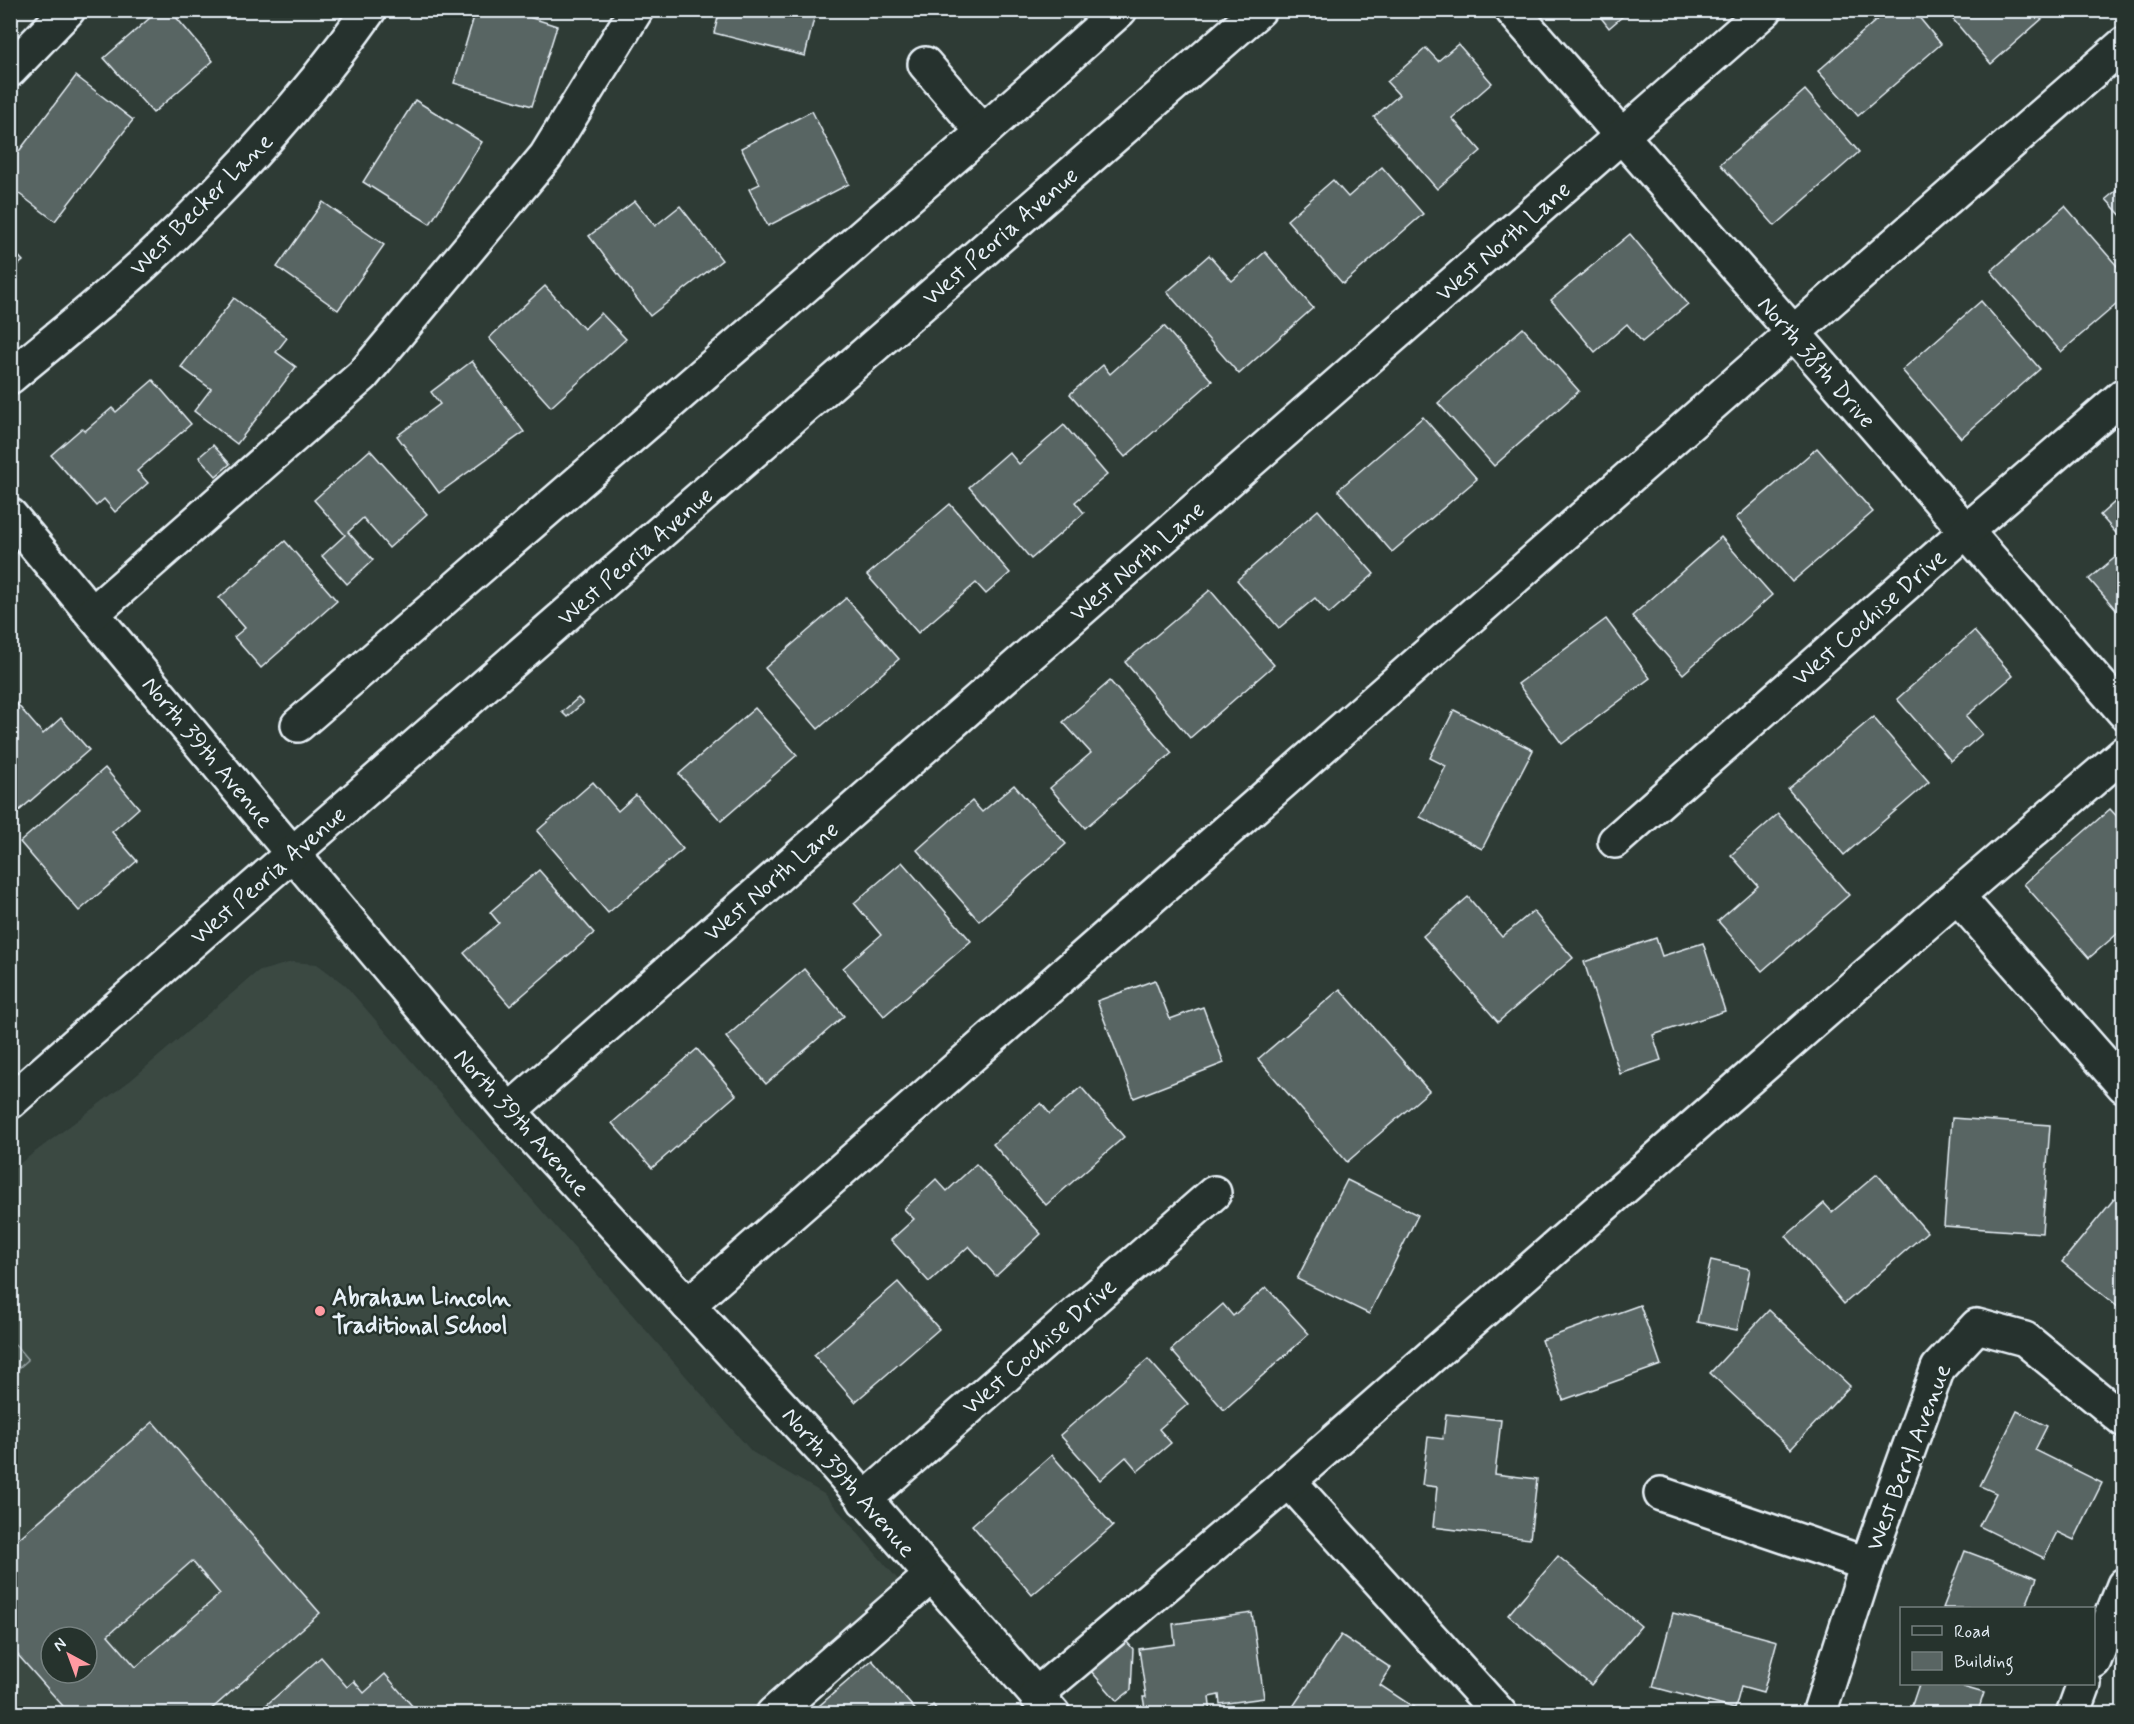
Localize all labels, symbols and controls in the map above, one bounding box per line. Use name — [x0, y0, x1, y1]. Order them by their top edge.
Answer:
street label: West Becker Lane — [124, 127, 280, 283]
street label: West Peoria Avenue — [916, 161, 1085, 313]
street label: West North Lane — [1430, 175, 1578, 309]
street label: North 38th Drive — [1750, 290, 1882, 436]
street label: West Peoria Avenue — [551, 481, 720, 633]
street label: West North Lane — [1064, 495, 1212, 629]
street label: West Cochise Drive — [1786, 542, 1954, 694]
street label: North 39th Avenue — [134, 671, 280, 836]
street label: West Peoria Avenue — [184, 800, 353, 952]
street label: West North Lane — [698, 815, 846, 949]
street label: North 39th Avenue — [446, 1042, 596, 1204]
street label: West Cochise Drive — [956, 1271, 1124, 1423]
place label: Abraham Lincoln Traditional School — [332, 1283, 511, 1342]
marker: Abraham Lincoln Traditional School — [313, 1304, 327, 1318]
street label: West Beryl Avenue — [1859, 1359, 1959, 1556]
street label: North 39th Avenue — [774, 1401, 922, 1565]
legend — [1900, 1607, 2095, 1685]
text: Road — [1954, 1620, 1990, 1644]
north arrow — [39, 1625, 99, 1685]
text: N — [49, 1633, 71, 1656]
text: Building — [1954, 1650, 2014, 1676]

